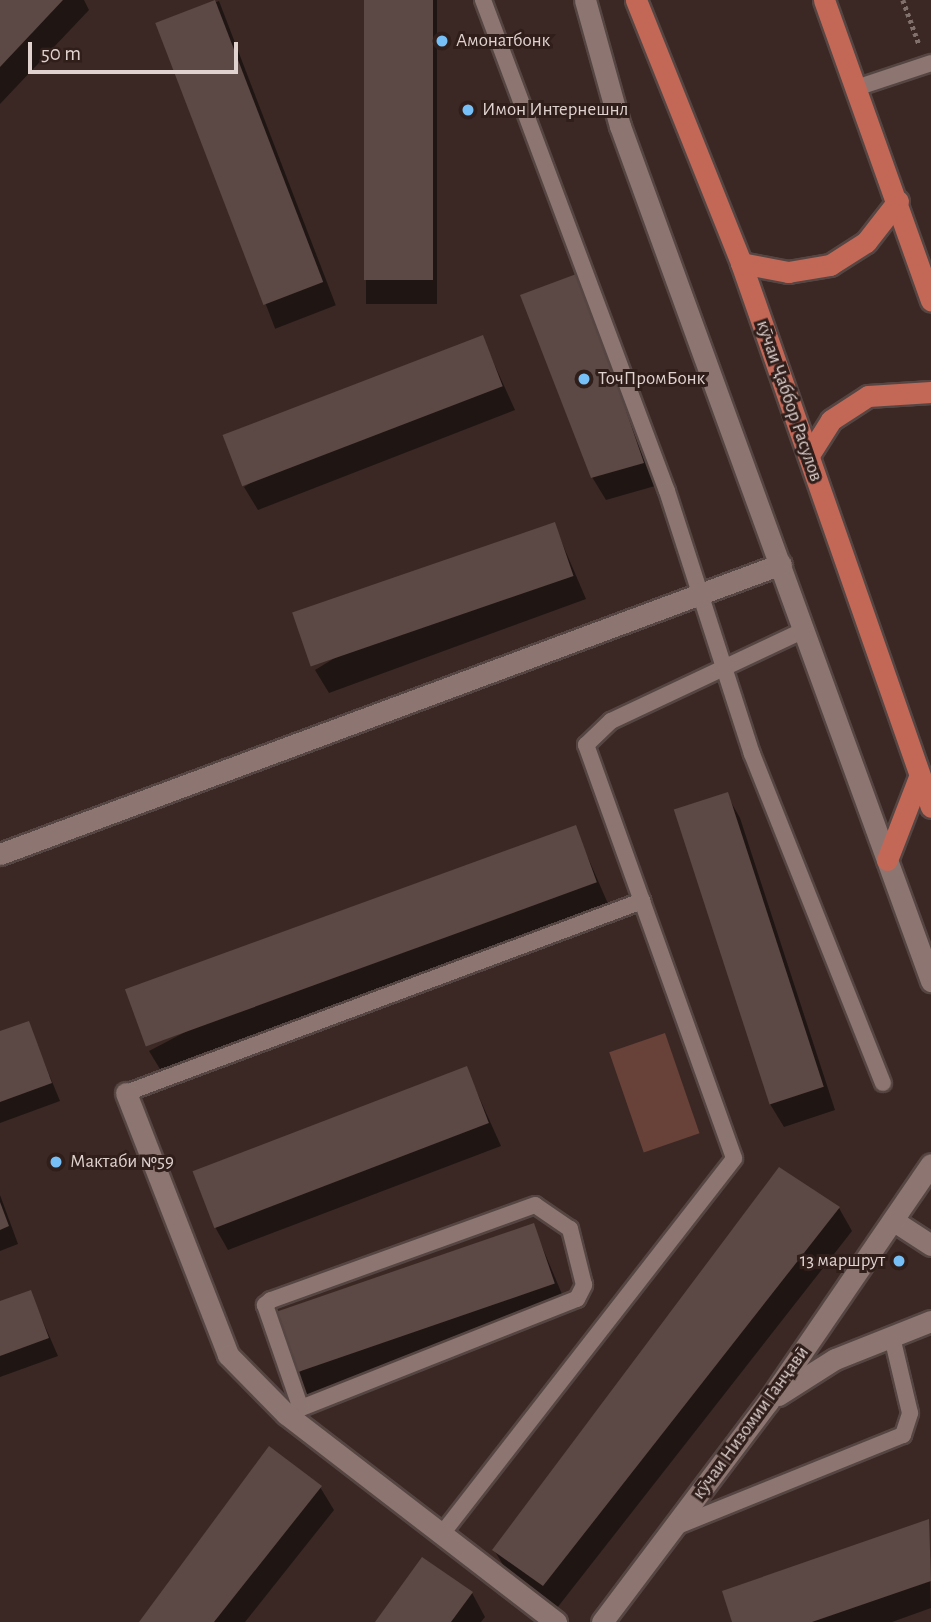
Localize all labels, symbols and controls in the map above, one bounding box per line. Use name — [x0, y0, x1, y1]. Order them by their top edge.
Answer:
scale bar — [32, 28, 242, 72]
place label: Амонатбонк — [456, 30, 550, 52]
marker: Амонатбонк — [434, 33, 450, 49]
text: 50 m — [41, 43, 81, 64]
place label: Имон Интернешнл — [482, 99, 628, 121]
marker: Имон Интернешнл — [460, 102, 476, 118]
street label: кӯчаи Ҷаббор Расулов — [751, 317, 827, 485]
place label: ТочПромБонк — [598, 368, 705, 390]
marker: ТочПромБонк — [576, 371, 592, 387]
place label: Мактаби №59 — [70, 1151, 174, 1173]
marker: Мактаби №59 — [48, 1154, 64, 1170]
place label: 13 маршрут — [800, 1250, 885, 1272]
marker: 13 маршрут — [891, 1253, 907, 1269]
street label: кӯчаи Низомии Ганҷавӣ — [688, 1342, 814, 1504]

